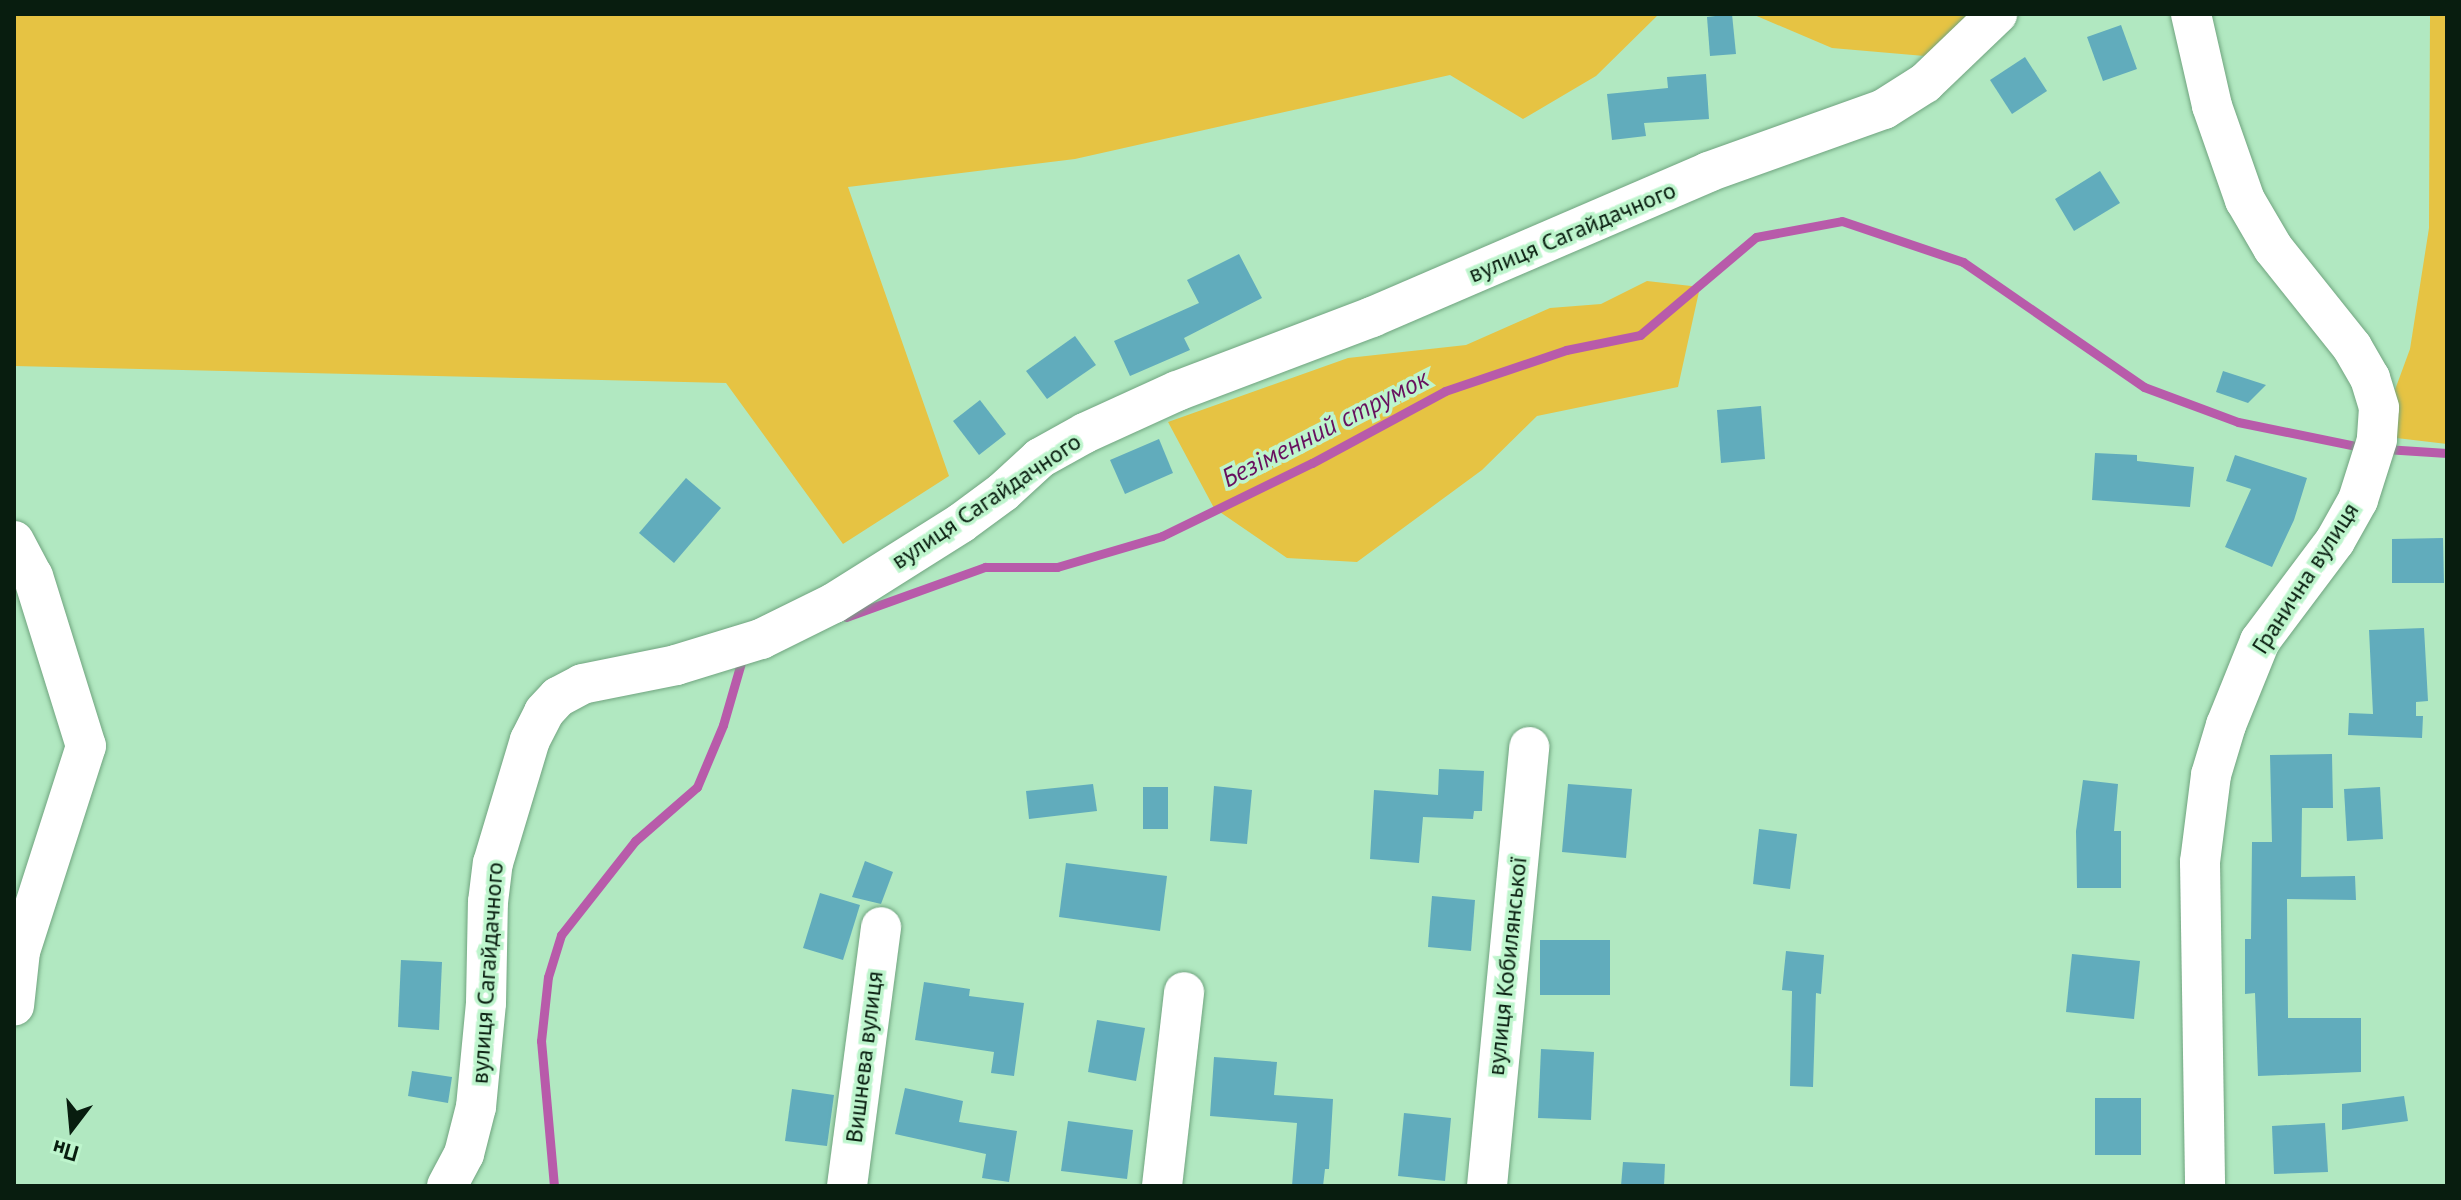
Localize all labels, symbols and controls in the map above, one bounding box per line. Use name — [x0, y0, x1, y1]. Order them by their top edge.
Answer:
street label: вулиця Сагайдачного — [1464, 175, 1680, 289]
water label: Безіменний струмок — [1216, 362, 1434, 494]
street label: вулиця Сагайдачного — [886, 427, 1086, 575]
street label: Гранична вулиця — [2245, 497, 2365, 659]
street label: вулиця Кобилянської — [1481, 855, 1533, 1077]
street label: вулиця Сагайдачного — [465, 861, 509, 1085]
street label: Вишнева вулиця — [839, 970, 889, 1144]
north arrow — [32, 1088, 112, 1168]
text: Пн — [49, 1134, 82, 1168]

